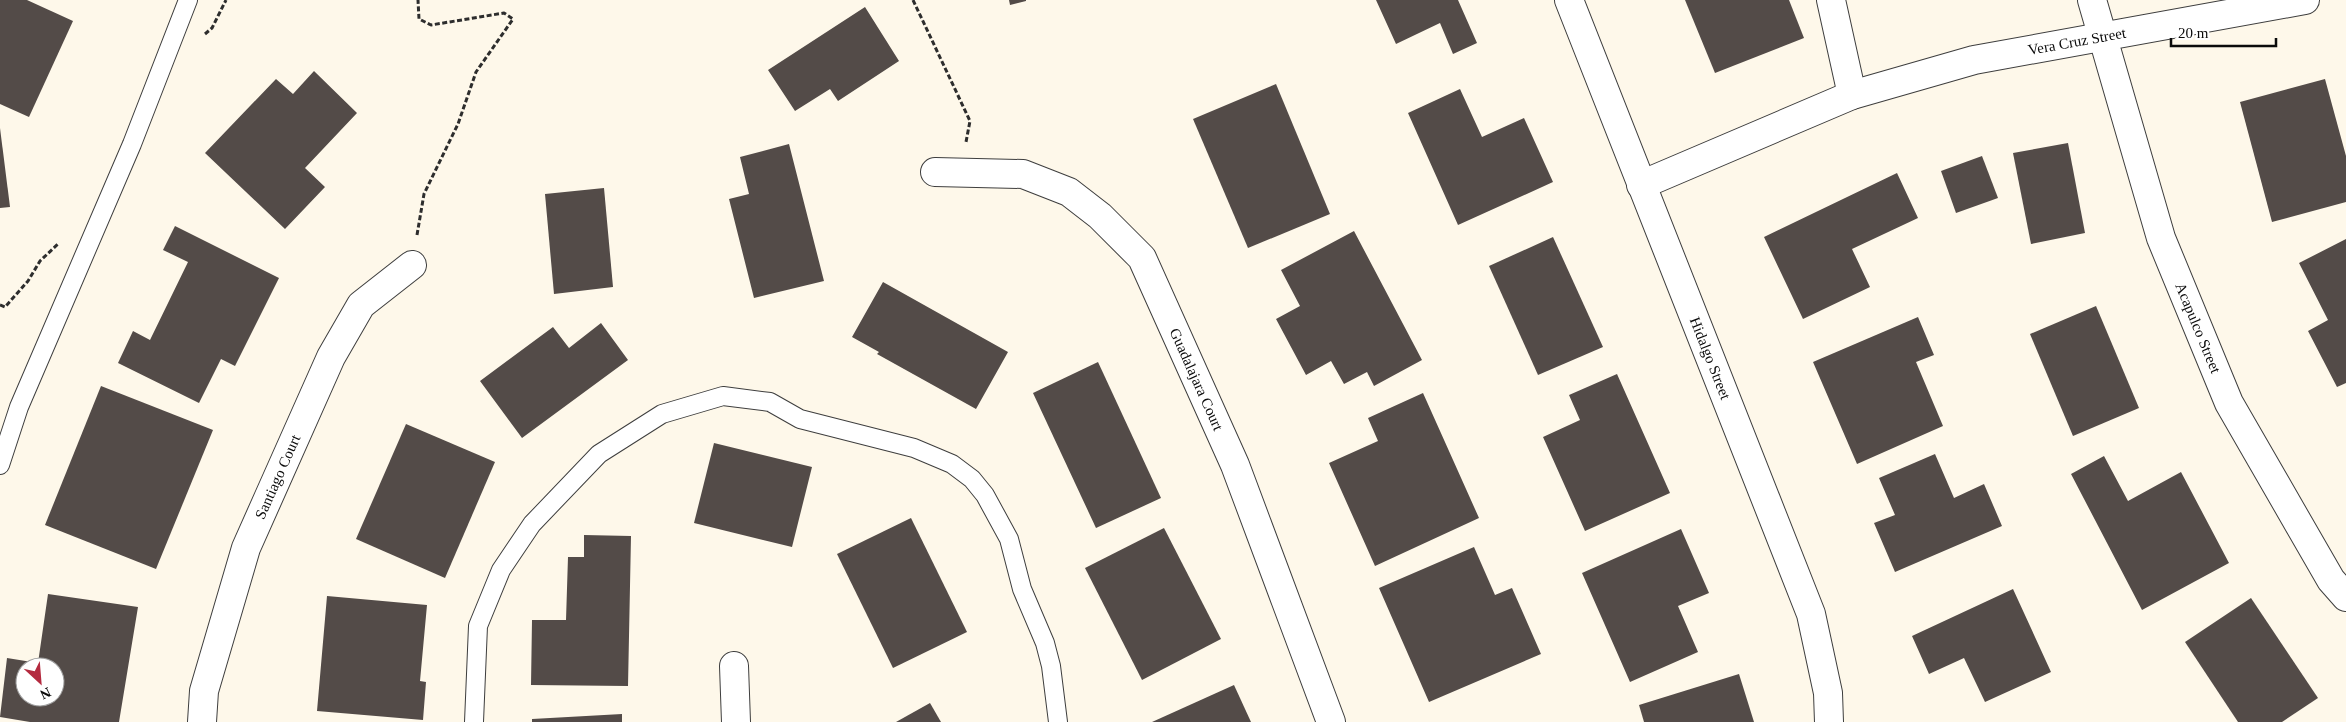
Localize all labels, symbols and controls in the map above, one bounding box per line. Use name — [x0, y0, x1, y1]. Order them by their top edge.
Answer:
scale bar — [2171, 15, 2276, 47]
street label: Vera Cruz Street — [2027, 24, 2128, 58]
text: 20 m — [2178, 25, 2209, 41]
street label: Acapulco Street — [2172, 280, 2224, 376]
street label: Hidalgo Street — [1687, 315, 1734, 402]
street label: Guadalajara Court — [1167, 326, 1227, 434]
street label: Santiago Court — [252, 431, 304, 521]
north arrow — [15, 657, 65, 707]
text: N — [38, 684, 53, 702]

